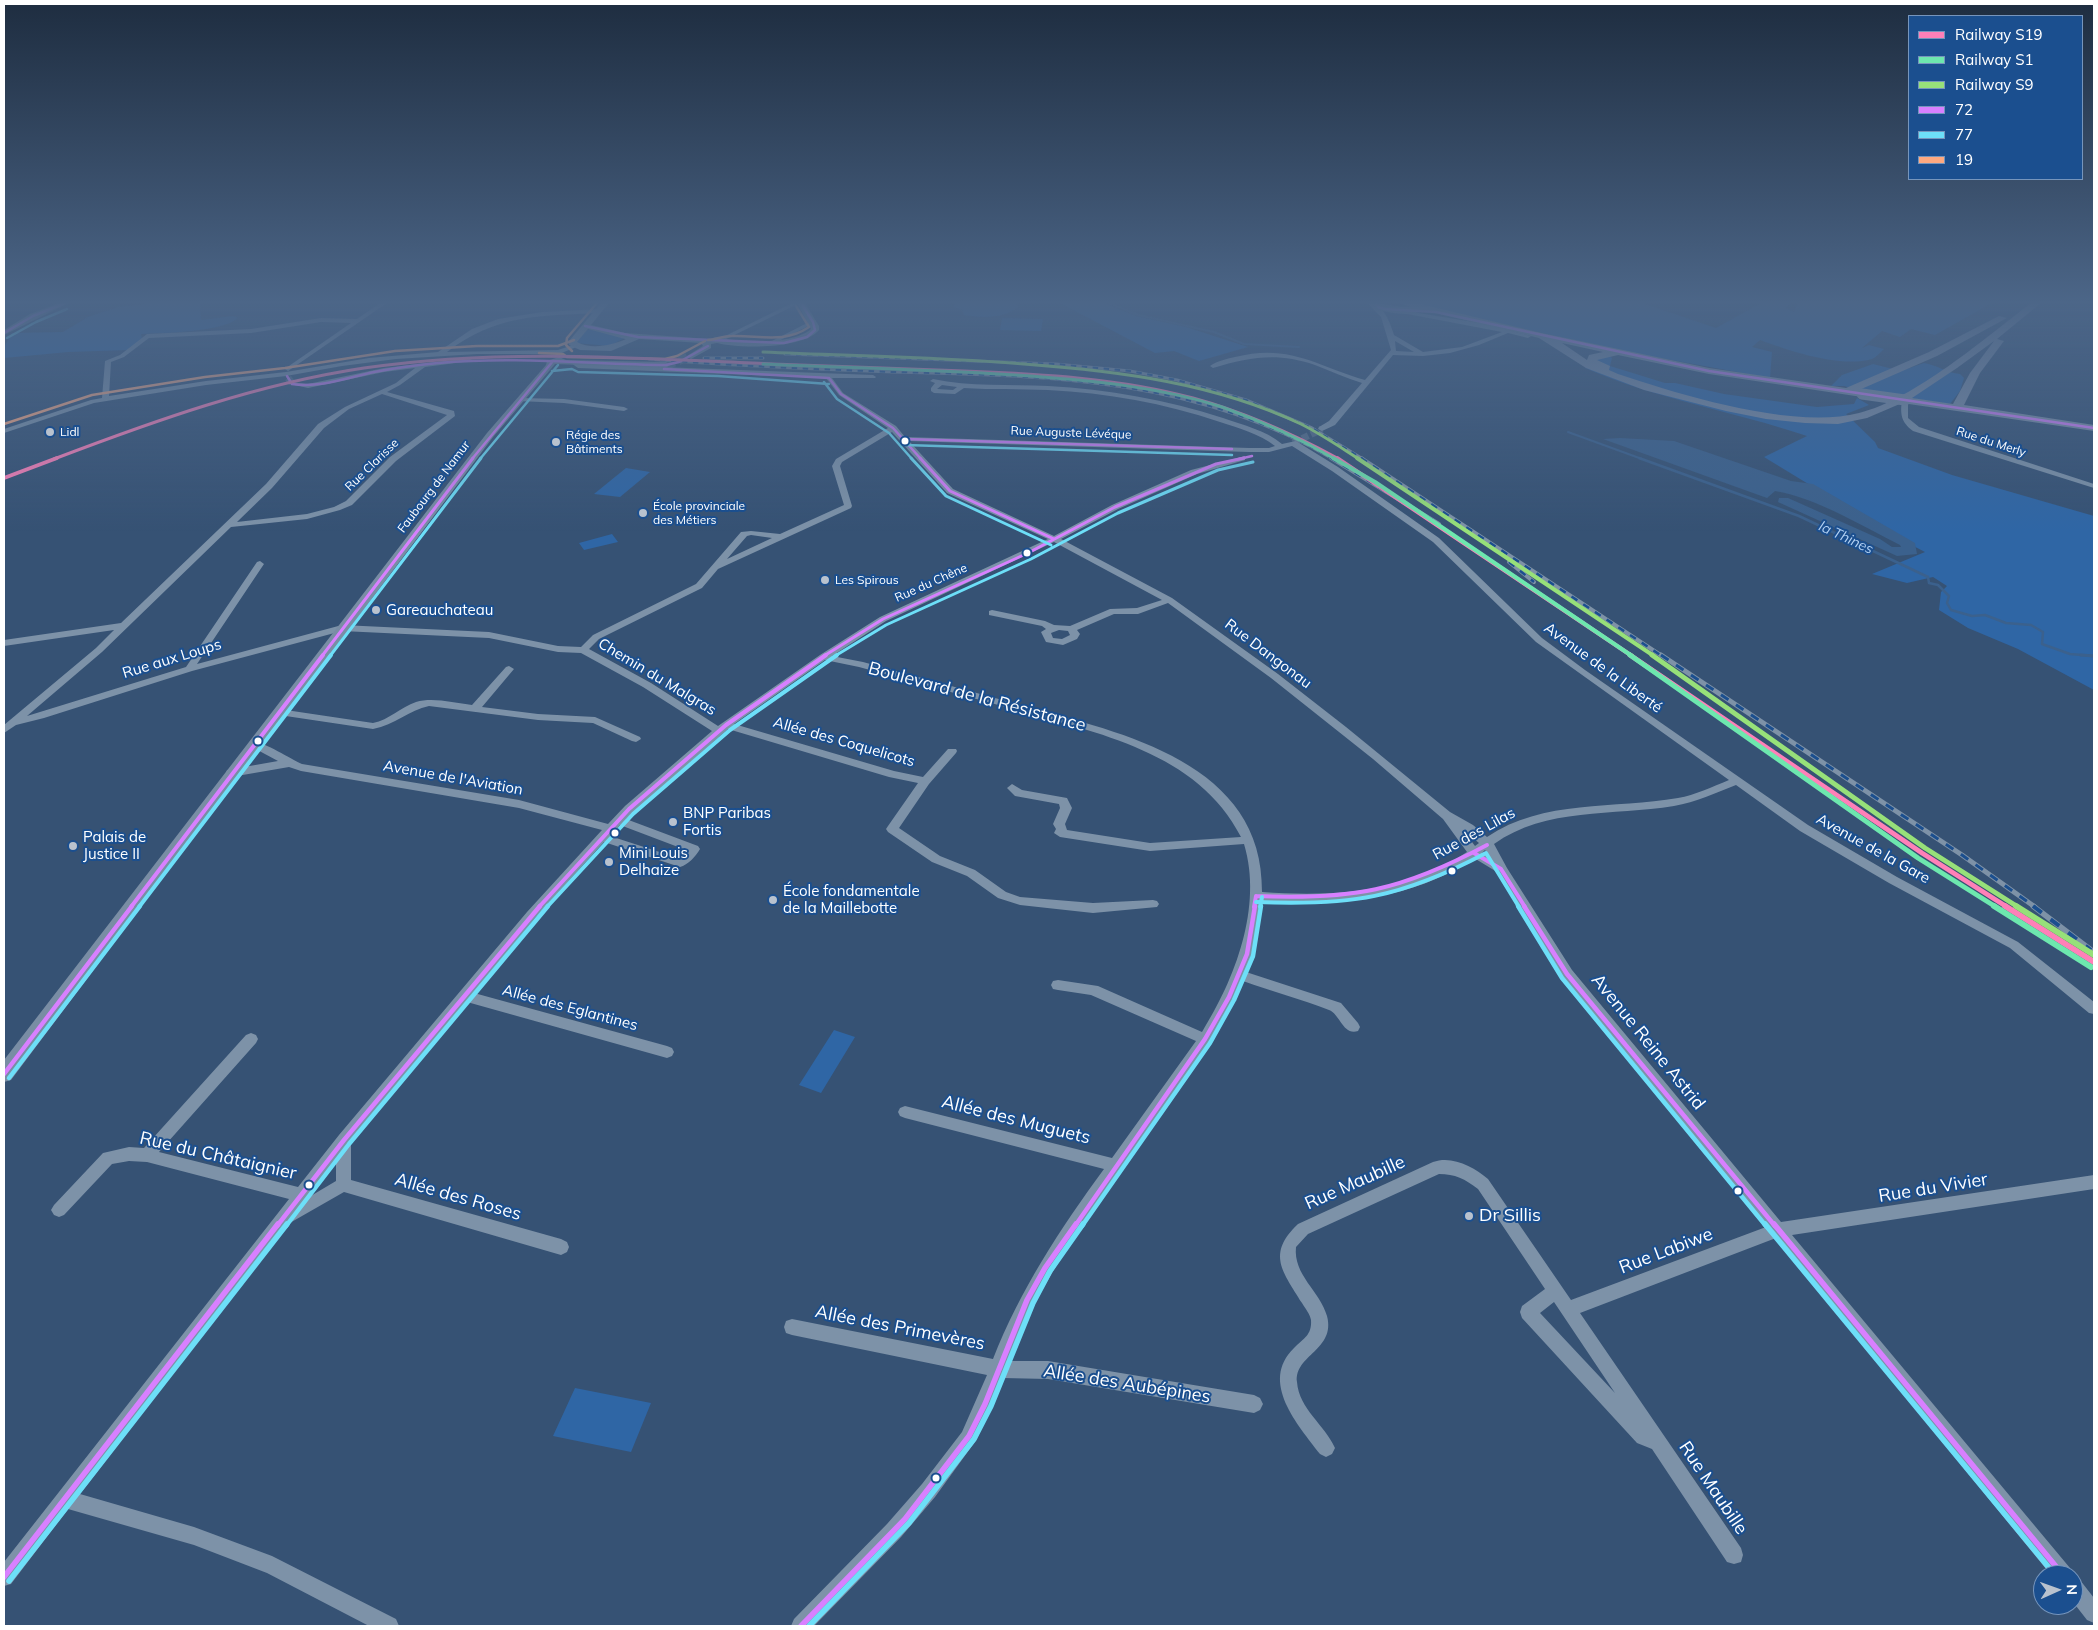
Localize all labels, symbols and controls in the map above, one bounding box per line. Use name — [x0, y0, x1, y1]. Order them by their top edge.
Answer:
legend — [1908, 15, 2083, 180]
text: Railway S19 — [1955, 25, 2043, 44]
text: Railway S1 — [1955, 50, 2034, 69]
text: Railway S9 — [1955, 75, 2034, 94]
text: 72 — [1955, 100, 1973, 119]
text: 77 — [1955, 125, 1973, 144]
text: 19 — [1955, 150, 1973, 169]
street label: Rue Auguste Lévéque — [1010, 424, 1132, 442]
street label: Rue du Merly — [1954, 424, 2028, 460]
place label: Lidl — [60, 425, 79, 439]
marker: Lidl — [44, 426, 56, 438]
place label: Régie des Bâtiments — [566, 428, 623, 456]
street label: Rue Clarisse — [342, 436, 402, 494]
marker: Régie des Bâtiments — [550, 436, 562, 448]
unlabelled marker — [900, 436, 910, 446]
street label: Faubourg de Namur — [395, 438, 473, 536]
place label: École provinciale des Métiers — [653, 499, 745, 527]
marker: École provinciale des Métiers — [637, 507, 649, 519]
water label: la Thines — [1816, 518, 1876, 558]
unlabelled marker — [1022, 548, 1032, 558]
street label: Rue du Chêne — [893, 561, 969, 605]
place label: Les Spirous — [835, 573, 899, 587]
marker: Les Spirous — [819, 574, 831, 586]
place label: Gareauchateau — [386, 601, 493, 619]
marker: Gareauchateau — [370, 604, 382, 616]
street label: Rue Dangonau — [1221, 615, 1315, 693]
street label: Avenue de la Liberté — [1540, 619, 1666, 717]
street label: Rue aux Loups — [120, 635, 224, 683]
street label: Chemin du Malgras — [595, 635, 719, 719]
street label: Boulevard de la Résistance — [866, 658, 1088, 736]
street label: Allée des Coquelicots — [771, 713, 917, 771]
unlabelled marker — [253, 736, 263, 746]
street label: Avenue de l'Aviation — [382, 757, 524, 799]
place label: BNP Paribas Fortis — [683, 804, 771, 839]
street label: Rue des Lilas — [1430, 804, 1518, 864]
street label: Avenue de la Gare — [1813, 810, 1933, 888]
marker: BNP Paribas Fortis — [667, 816, 679, 828]
place label: Palais de Justice II — [83, 828, 146, 863]
unlabelled marker — [610, 828, 620, 838]
marker: Palais de Justice II — [67, 840, 79, 852]
place label: Mini Louis Delhaize — [619, 844, 688, 879]
marker: Mini Louis Delhaize — [603, 856, 615, 868]
unlabelled marker — [1447, 866, 1457, 876]
place label: École fondamentale de la Maillebotte — [783, 882, 920, 917]
marker: École fondamentale de la Maillebotte — [767, 894, 779, 906]
street label: Avenue Reine Astrid — [1587, 970, 1709, 1114]
street label: Allée des Eglantines — [500, 981, 640, 1035]
street label: Allée des Muguets — [939, 1091, 1093, 1149]
street label: Rue du Châtaignier — [137, 1127, 299, 1185]
street label: Rue Maubille — [1302, 1151, 1408, 1215]
street label: Allée des Roses — [392, 1169, 524, 1225]
street label: Rue du Vivier — [1877, 1169, 1989, 1207]
unlabelled marker — [304, 1180, 314, 1190]
unlabelled marker — [1733, 1186, 1743, 1196]
place label: Dr Sillis — [1479, 1205, 1541, 1227]
marker: Dr Sillis — [1463, 1210, 1475, 1222]
street label: Rue Labiwe — [1616, 1223, 1716, 1279]
street label: Allée des Primevères — [813, 1301, 987, 1355]
street label: Allée des Aubépines — [1042, 1360, 1212, 1408]
street label: Rue Maubille — [1674, 1437, 1752, 1539]
unlabelled marker — [931, 1473, 941, 1483]
north arrow — [2033, 1565, 2083, 1615]
text: N — [2063, 1584, 2081, 1595]

